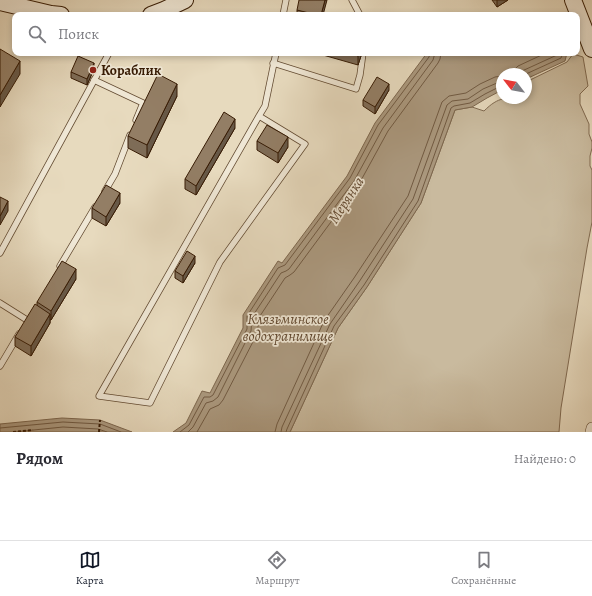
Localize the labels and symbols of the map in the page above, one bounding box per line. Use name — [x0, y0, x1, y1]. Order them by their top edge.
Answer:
place label: Кораблик — [101, 61, 162, 80]
marker: Кораблик — [88, 65, 98, 75]
north arrow — [496, 68, 532, 104]
water label: Мерянка — [323, 173, 369, 227]
water label: Клязьминское водохранилище — [243, 309, 334, 346]

